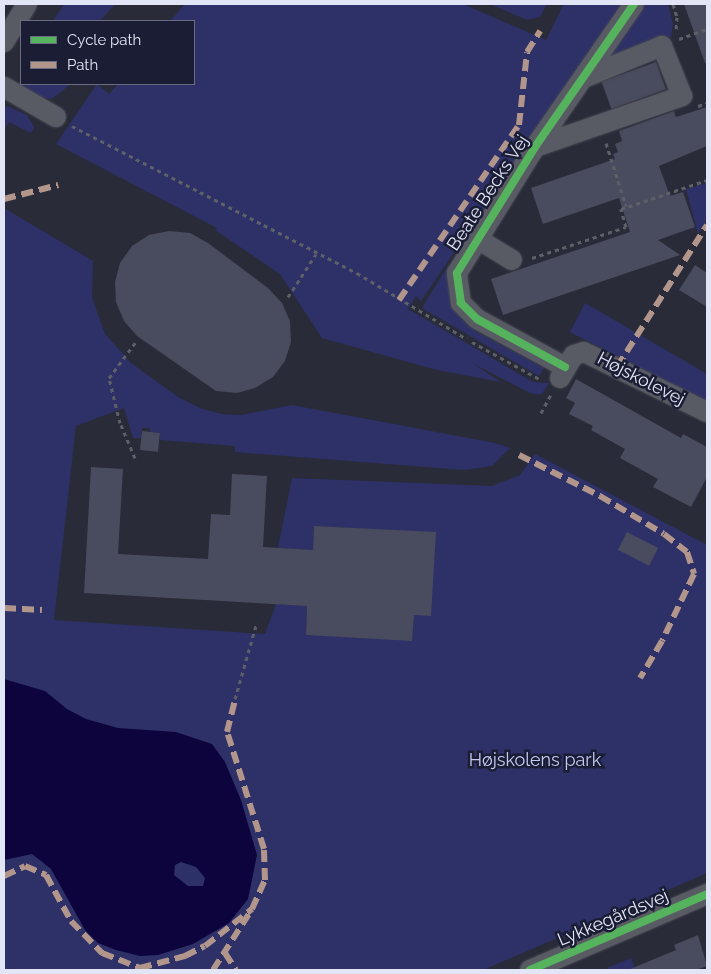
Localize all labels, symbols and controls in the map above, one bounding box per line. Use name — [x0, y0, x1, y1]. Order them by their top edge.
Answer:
legend — [20, 20, 195, 85]
text: Cycle path — [67, 31, 141, 49]
text: Path — [67, 56, 98, 74]
street label: Beate Becks Vej — [442, 131, 534, 255]
street label: Højskolevej — [594, 348, 688, 410]
park label: Højskolens park — [469, 749, 601, 771]
street label: Lykkegårdsvej — [554, 885, 672, 951]

